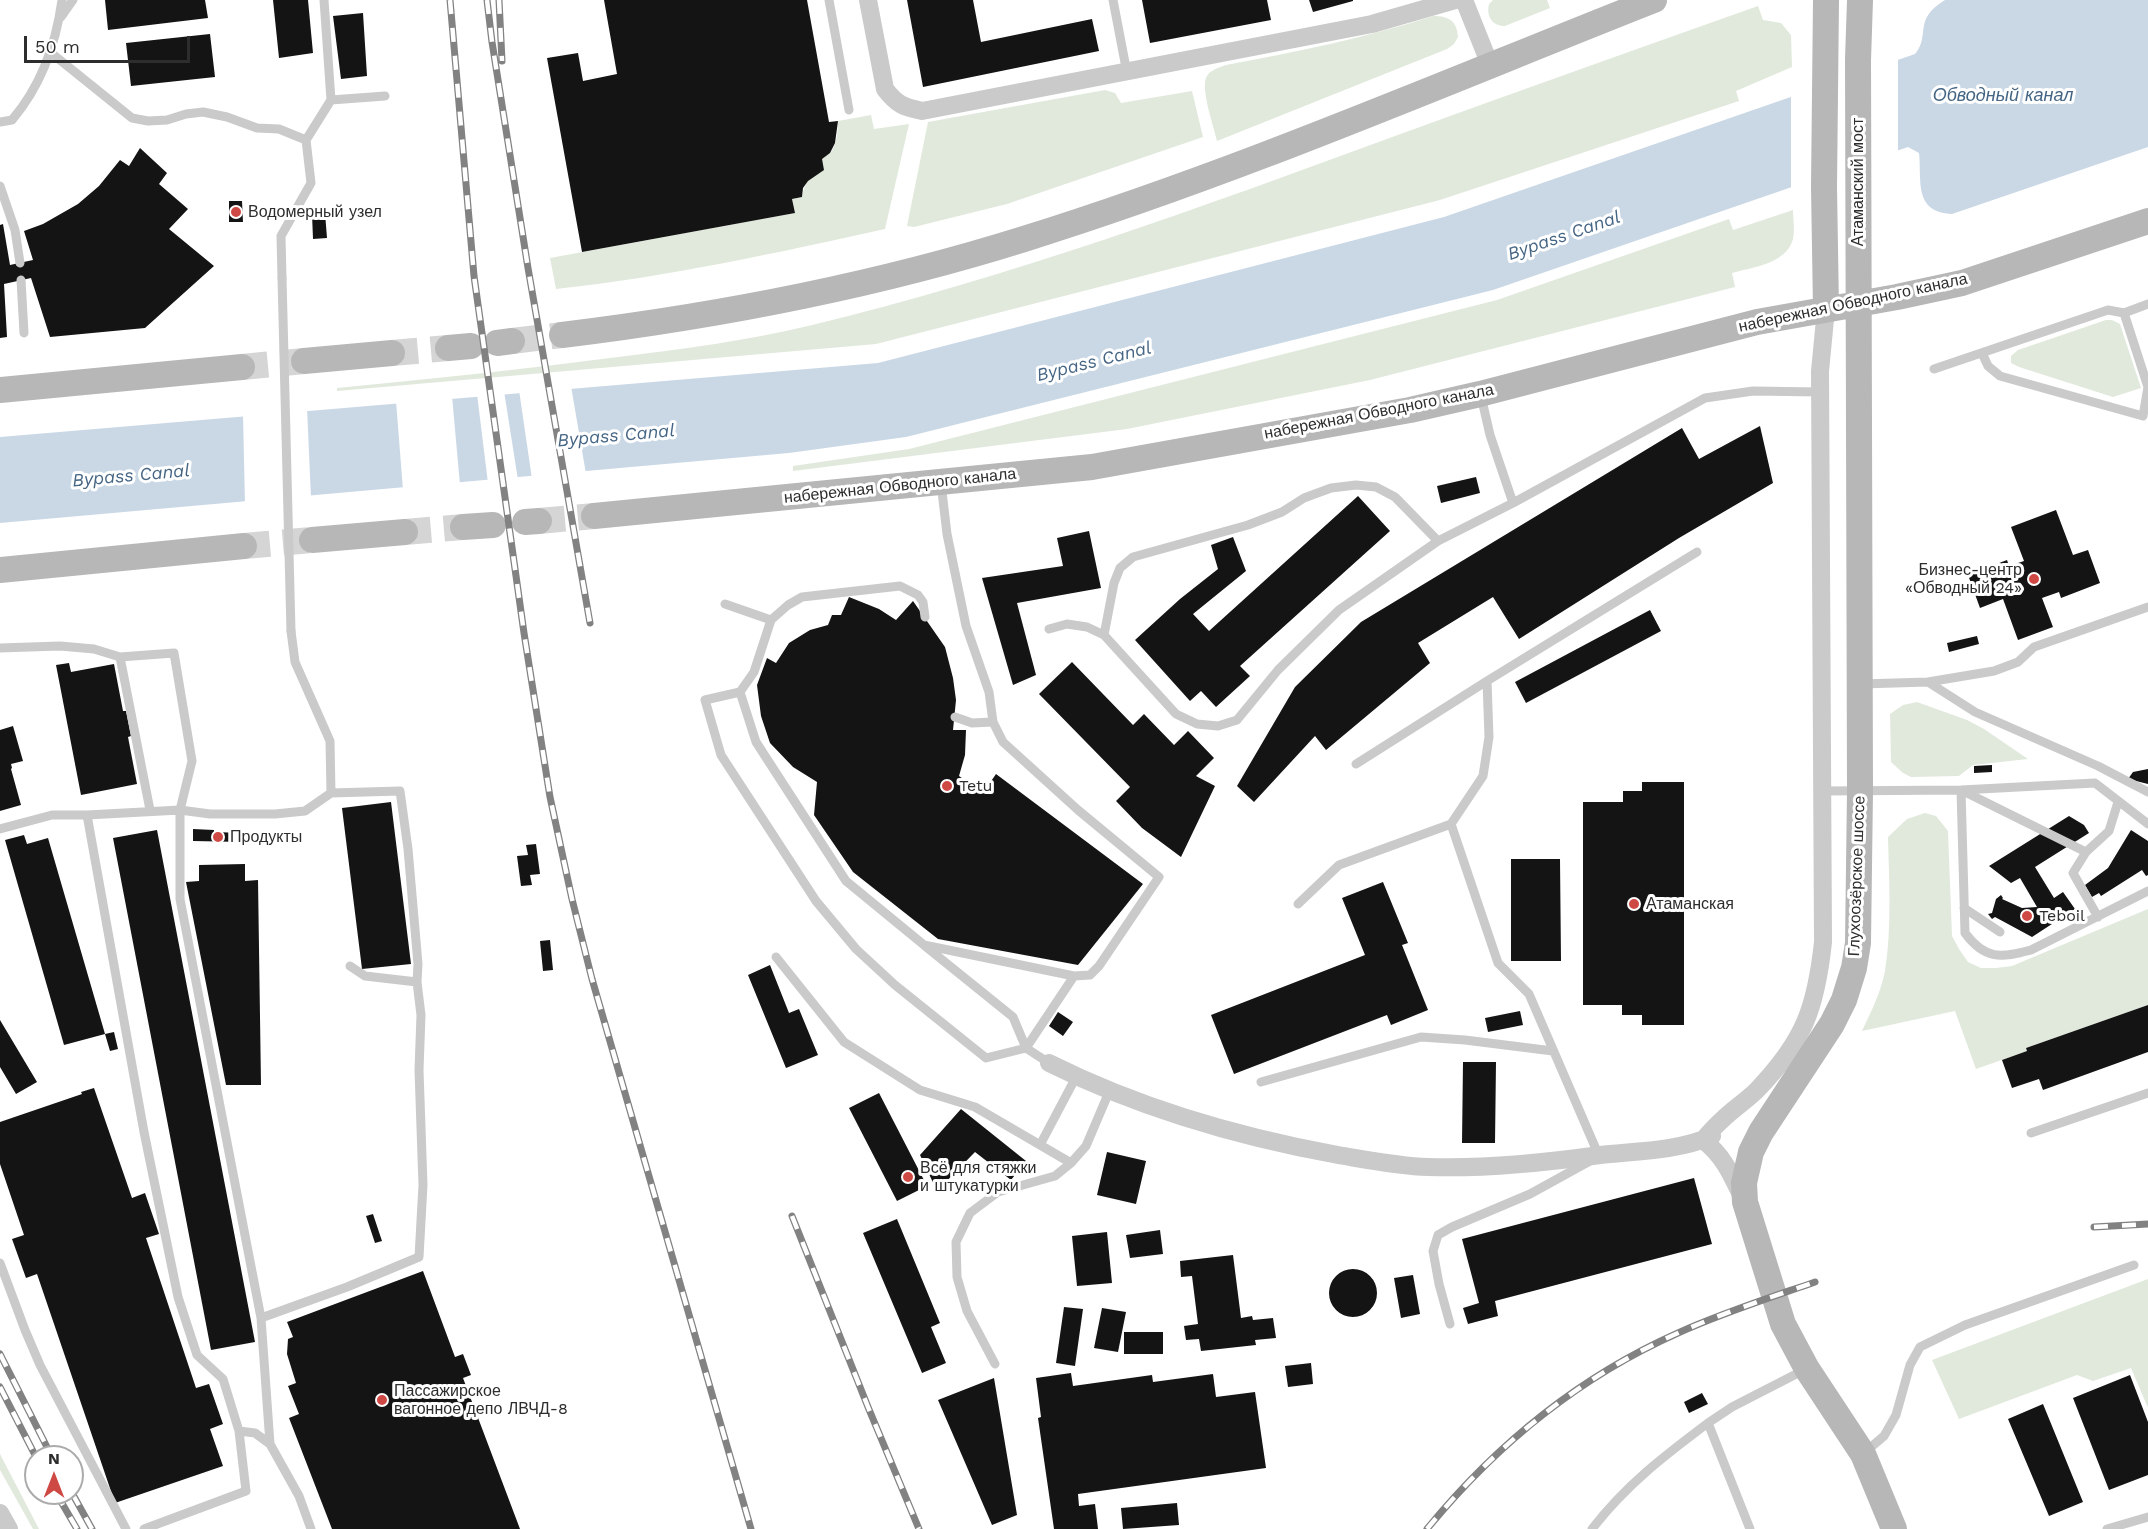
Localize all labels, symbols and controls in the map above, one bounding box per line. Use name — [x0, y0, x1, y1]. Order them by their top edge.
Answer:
scale bar — [27, 24, 194, 62]
text: 50 m — [35, 36, 80, 57]
water label: Обводный канал — [1933, 85, 2073, 107]
street label: Атаманский мост — [1848, 118, 1868, 246]
place label: Водомерный узел — [248, 202, 382, 222]
marker: Водомерный узел — [229, 205, 243, 219]
water label: Bypass Canal — [1505, 207, 1623, 265]
street label: набережная Обводного канала — [1737, 269, 1969, 337]
water label: Bypass Canal — [1034, 337, 1154, 387]
street label: набережная Обводного канала — [1263, 380, 1495, 444]
water label: Bypass Canal — [556, 420, 676, 452]
water label: Bypass Canal — [71, 460, 191, 492]
street label: набережная Обводного канала — [783, 464, 1017, 508]
place label: Бизнес-центр «Обводный 24» — [1905, 560, 2022, 598]
marker: Бизнес-центр «Обводный 24» — [2027, 572, 2041, 586]
place label: Tetu — [959, 776, 992, 796]
marker: Tetu — [940, 779, 954, 793]
street label: Глухоозёрское шоссе — [1845, 795, 1869, 957]
place label: Продукты — [230, 827, 302, 847]
marker: Продукты — [211, 830, 225, 844]
place label: Атаманская — [1646, 894, 1734, 914]
marker: Атаманская — [1627, 897, 1641, 911]
place label: Teboil — [2039, 906, 2085, 926]
marker: Teboil — [2020, 909, 2034, 923]
place label: Всё для стяжки и штукатурки — [920, 1158, 1036, 1196]
marker: Всё для стяжки и штукатурки — [901, 1170, 915, 1184]
place label: Пассажирское вагонное депо ЛВЧД-8 — [394, 1381, 568, 1419]
marker: Пассажирское вагонное депо ЛВЧД-8 — [375, 1393, 389, 1407]
north arrow — [24, 1445, 84, 1505]
text: N — [48, 1449, 60, 1468]

